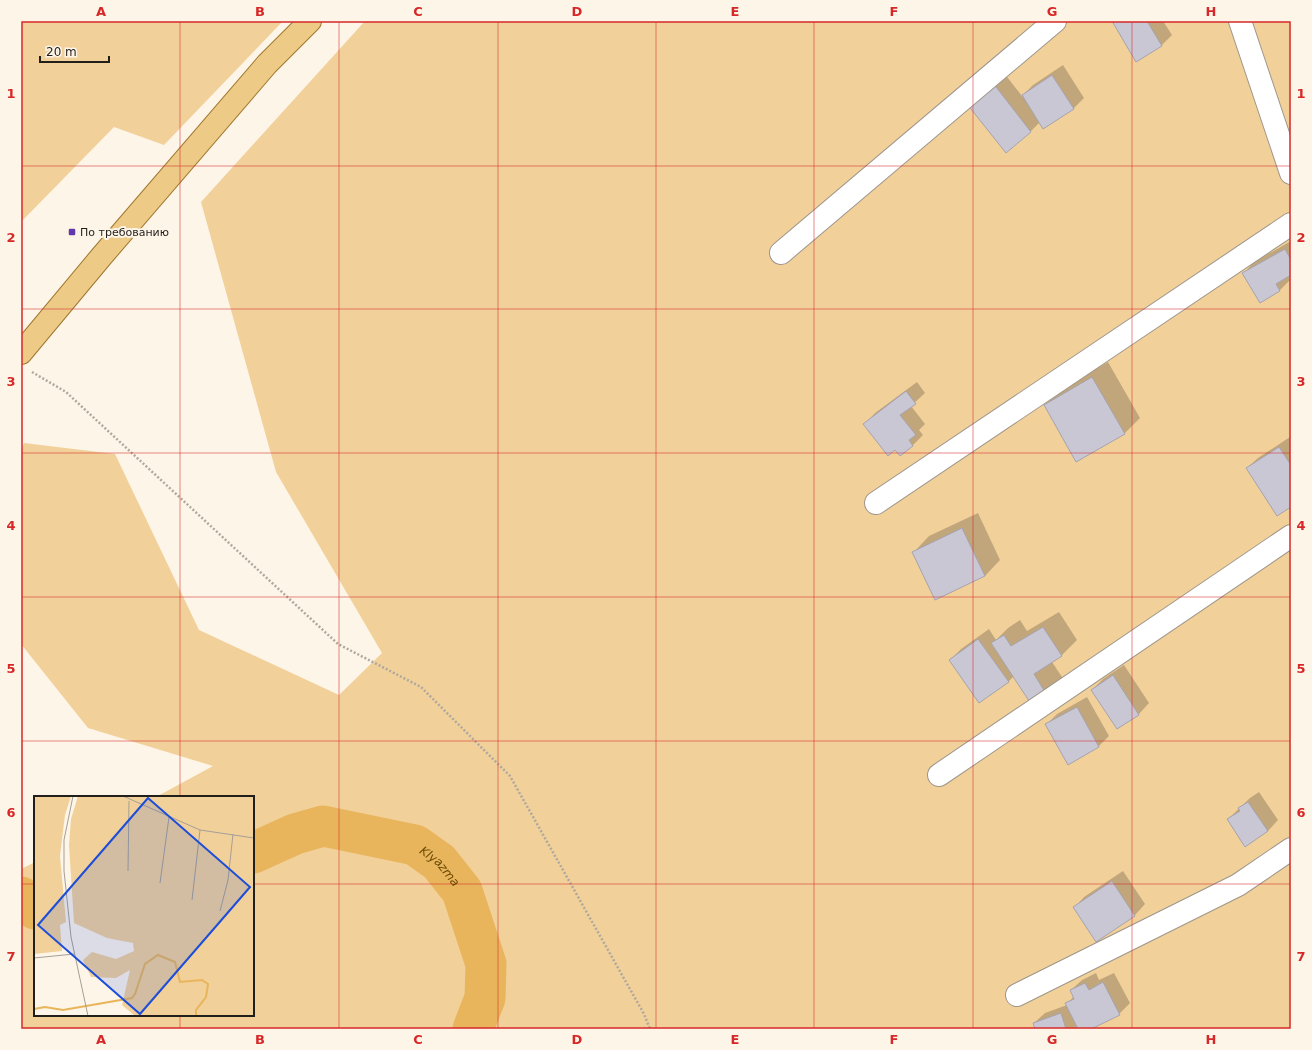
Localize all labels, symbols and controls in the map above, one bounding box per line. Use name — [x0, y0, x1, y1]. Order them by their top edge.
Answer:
text: A — [96, 4, 106, 19]
text: B — [255, 4, 265, 19]
text: C — [413, 4, 423, 19]
text: D — [572, 4, 583, 19]
text: E — [731, 4, 739, 19]
text: F — [890, 4, 898, 19]
text: G — [1047, 4, 1057, 19]
text: H — [1206, 4, 1216, 19]
scale bar — [40, 38, 109, 64]
text: 20 m — [46, 45, 77, 59]
text: 1 — [6, 86, 16, 101]
text: 1 — [1296, 86, 1306, 101]
place label: По требованию — [80, 226, 169, 239]
marker: По требованию — [67, 227, 77, 237]
text: 2 — [6, 230, 16, 245]
text: 2 — [1296, 230, 1306, 245]
text: 3 — [6, 374, 16, 389]
text: 3 — [1296, 374, 1306, 389]
text: 4 — [6, 518, 16, 533]
text: 4 — [1296, 518, 1306, 533]
text: 5 — [6, 661, 16, 676]
text: 5 — [1296, 661, 1306, 676]
inset map — [34, 796, 254, 1016]
text: 6 — [6, 805, 16, 820]
text: 6 — [1296, 805, 1306, 820]
water label: Klyazma — [417, 844, 462, 889]
text: 7 — [6, 949, 16, 964]
text: 7 — [1296, 949, 1306, 964]
text: A — [96, 1032, 106, 1047]
text: B — [255, 1032, 265, 1047]
text: C — [413, 1032, 423, 1047]
text: D — [572, 1032, 583, 1047]
text: E — [731, 1032, 739, 1047]
text: F — [890, 1032, 898, 1047]
text: G — [1047, 1032, 1057, 1047]
text: H — [1206, 1032, 1216, 1047]

